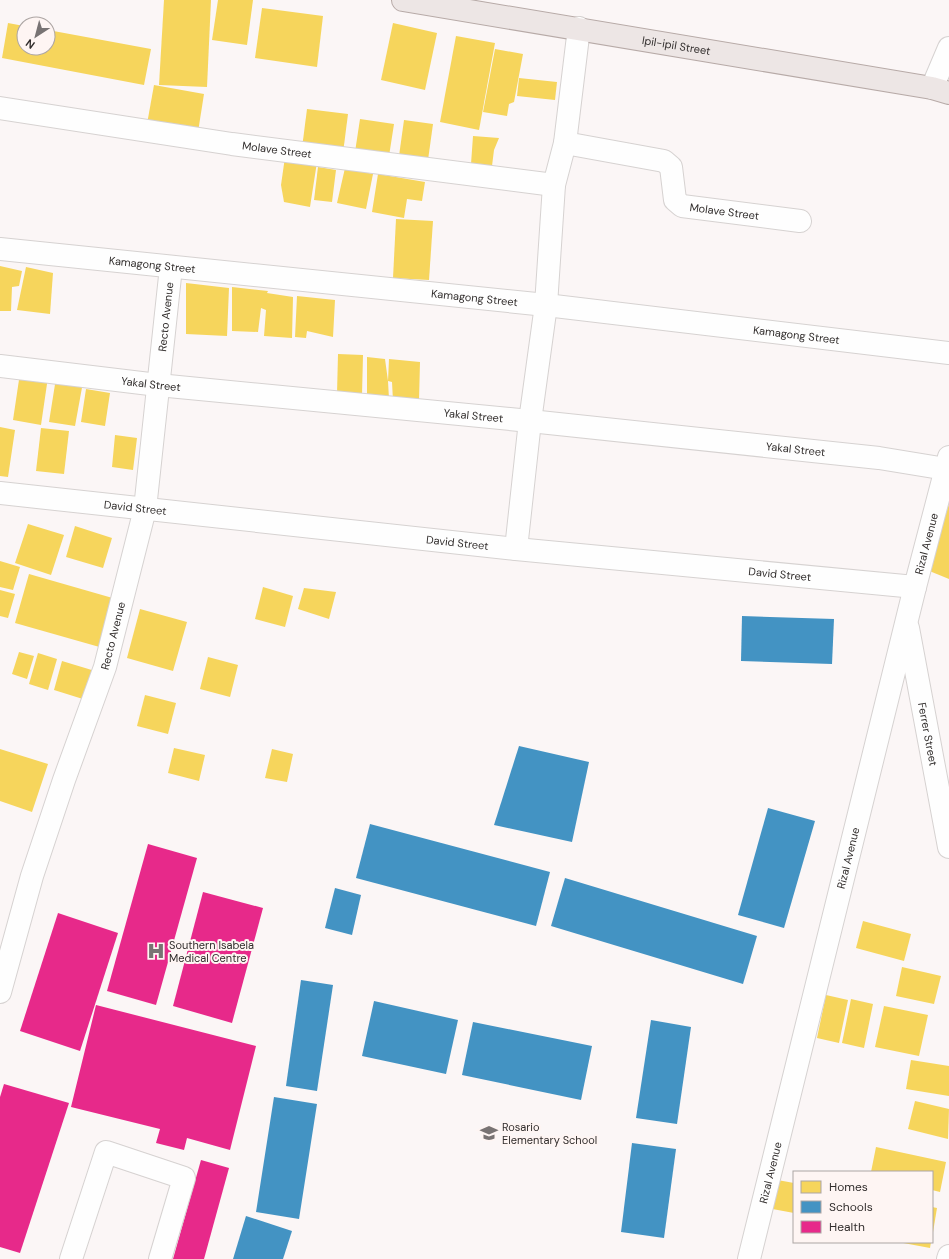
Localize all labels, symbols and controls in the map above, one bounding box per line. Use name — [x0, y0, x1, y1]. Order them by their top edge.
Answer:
north arrow — [16, 16, 56, 56]
street label: Ipil-ipil Street — [641, 33, 712, 58]
text: N — [23, 36, 37, 52]
street label: Molave Street — [241, 138, 312, 161]
street label: Molave Street — [689, 200, 760, 223]
street label: Kamagong Street — [108, 253, 196, 276]
street label: Recto Avenue — [155, 281, 176, 352]
street label: Kamagong Street — [431, 286, 519, 309]
street label: Kamagong Street — [752, 323, 840, 347]
street label: Yakal Street — [120, 374, 181, 394]
street label: Yakal Street — [443, 406, 504, 425]
street label: Yakal Street — [765, 439, 826, 459]
street label: David Street — [103, 497, 167, 518]
street label: Rizal Avenue — [912, 511, 941, 576]
street label: David Street — [425, 532, 489, 553]
street label: David Street — [748, 564, 812, 584]
street label: Recto Avenue — [98, 600, 128, 671]
street label: Ferrer Street — [915, 701, 941, 767]
street label: Rizal Avenue — [834, 826, 862, 890]
place label: Southern Isabela Medical Centre — [169, 938, 254, 965]
hospital icon: Southern Isabela Medical Centre — [146, 941, 166, 961]
place label: Rosario Elementary School — [502, 1120, 597, 1147]
school or university icon: Rosario Elementary School — [479, 1123, 499, 1143]
street label: Rizal Avenue — [756, 1140, 785, 1205]
legend — [793, 1171, 933, 1243]
text: Homes — [829, 1179, 868, 1195]
text: Schools — [829, 1199, 873, 1215]
text: Health — [829, 1219, 865, 1235]

